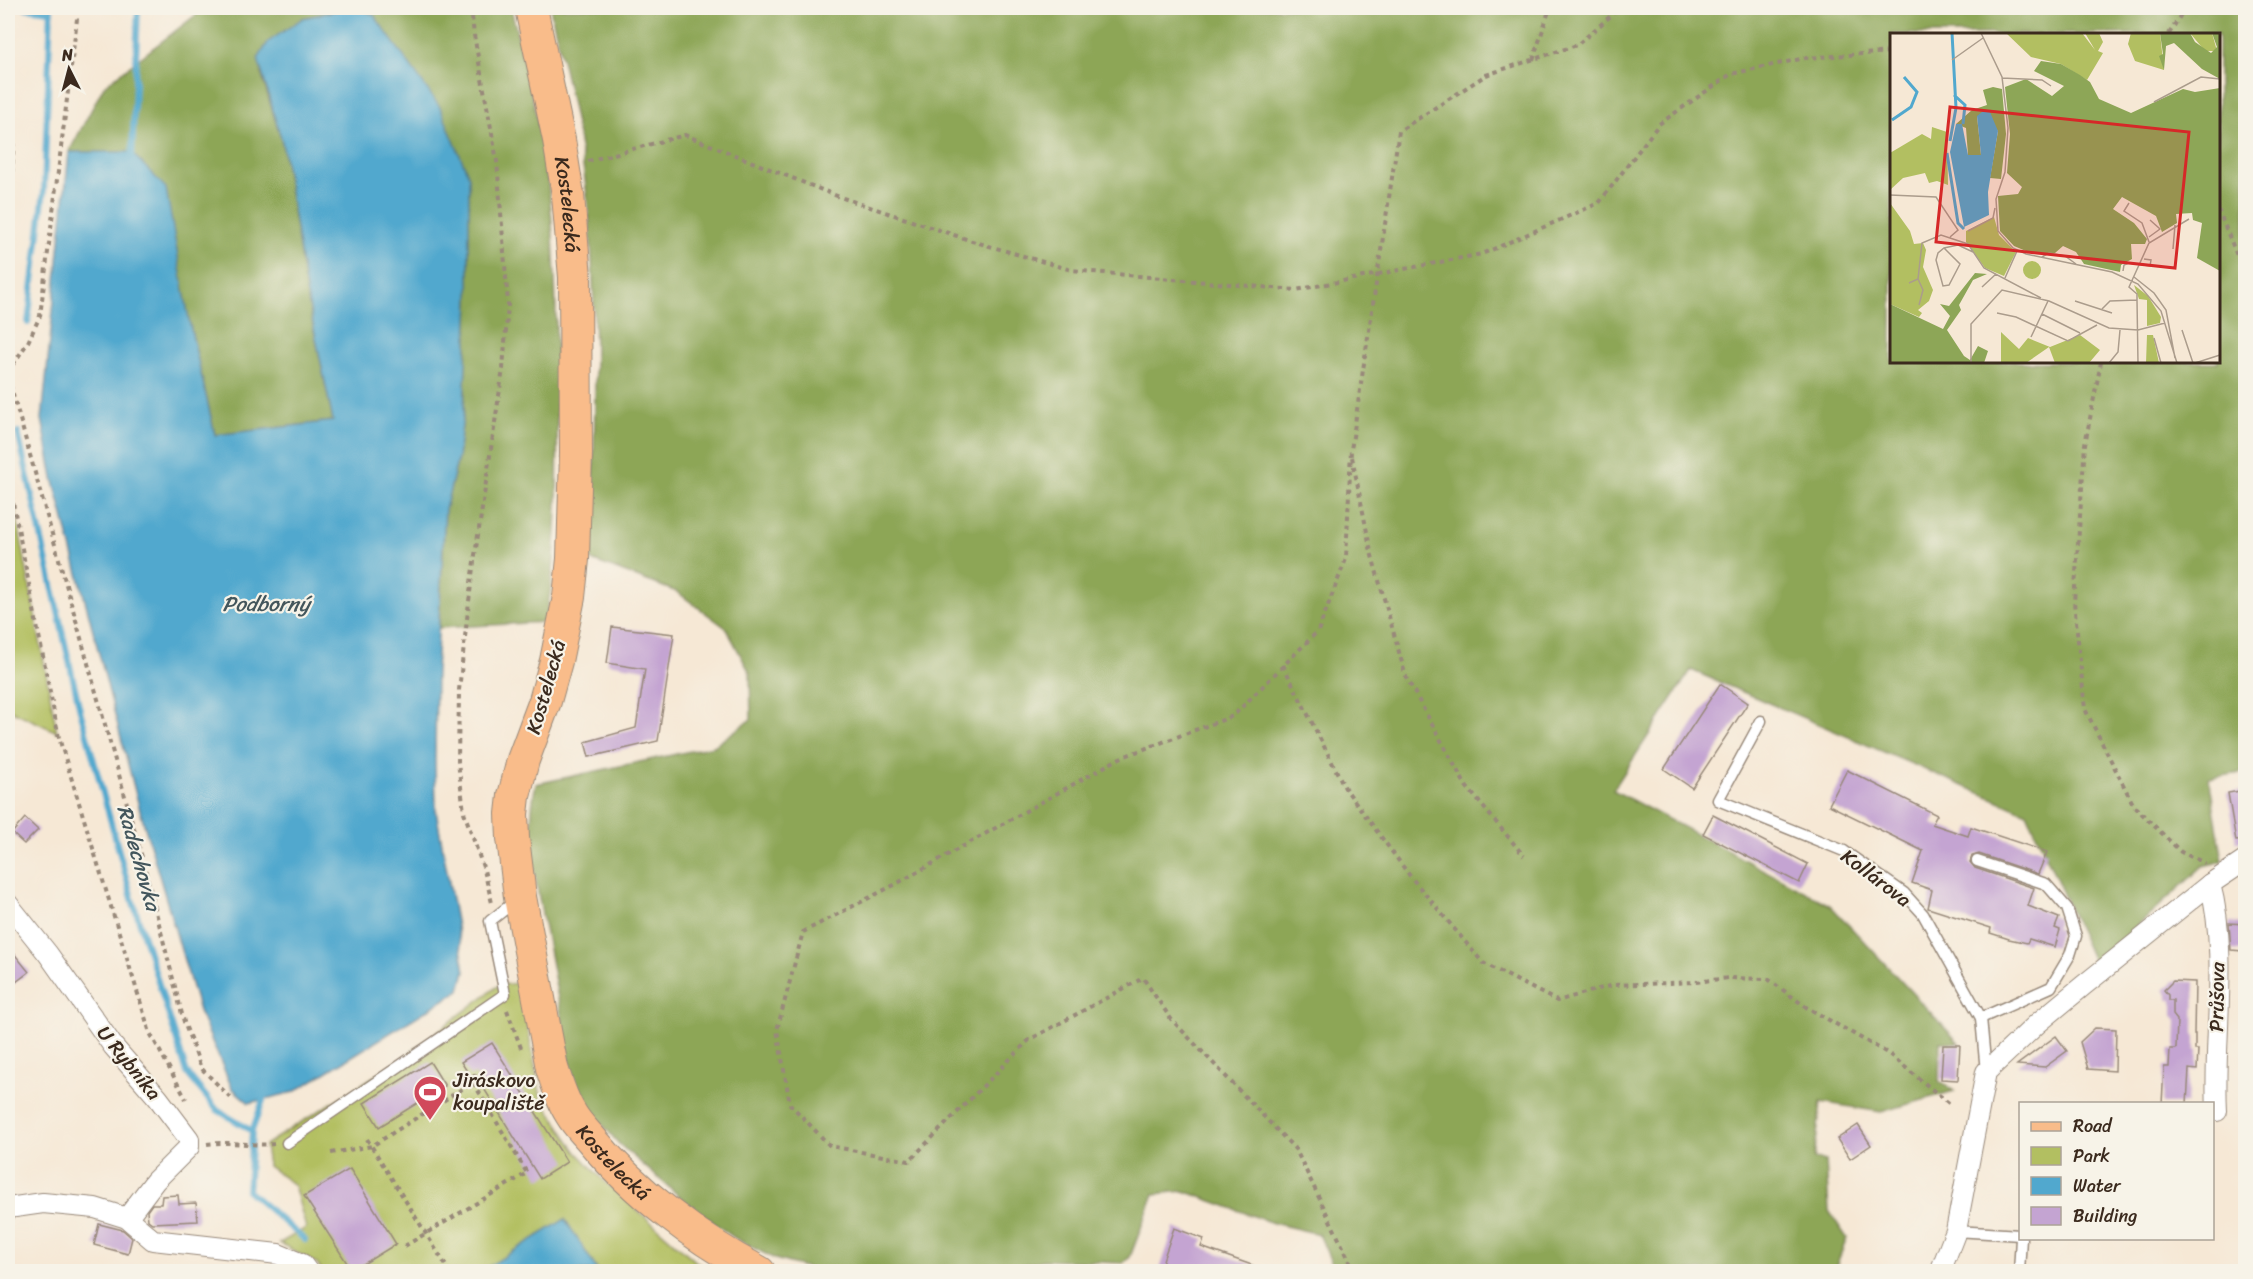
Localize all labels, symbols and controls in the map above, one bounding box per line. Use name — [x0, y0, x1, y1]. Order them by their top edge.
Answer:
inset map — [1890, 33, 2220, 363]
north arrow — [39, 39, 99, 99]
text: N — [59, 39, 75, 70]
street label: Kostelecká — [544, 154, 590, 254]
water label: Podborný — [222, 585, 313, 623]
street label: Kostelecká — [516, 636, 576, 738]
water label: Radechovka — [106, 801, 173, 917]
street label: Kollárova — [1833, 840, 1919, 916]
street label: Průšova — [2199, 961, 2235, 1032]
street label: U Rybníka — [87, 1018, 171, 1108]
place label: Jiráskovo koupaliště — [452, 1063, 546, 1121]
sports icon: Jiráskovo koupaliště — [412, 1074, 448, 1121]
legend — [2019, 1102, 2214, 1240]
text: Road — [2073, 1110, 2113, 1142]
street label: Kostelecká — [567, 1116, 659, 1210]
text: Park — [2073, 1140, 2110, 1172]
text: Water — [2073, 1170, 2122, 1202]
text: Building — [2073, 1200, 2137, 1232]

